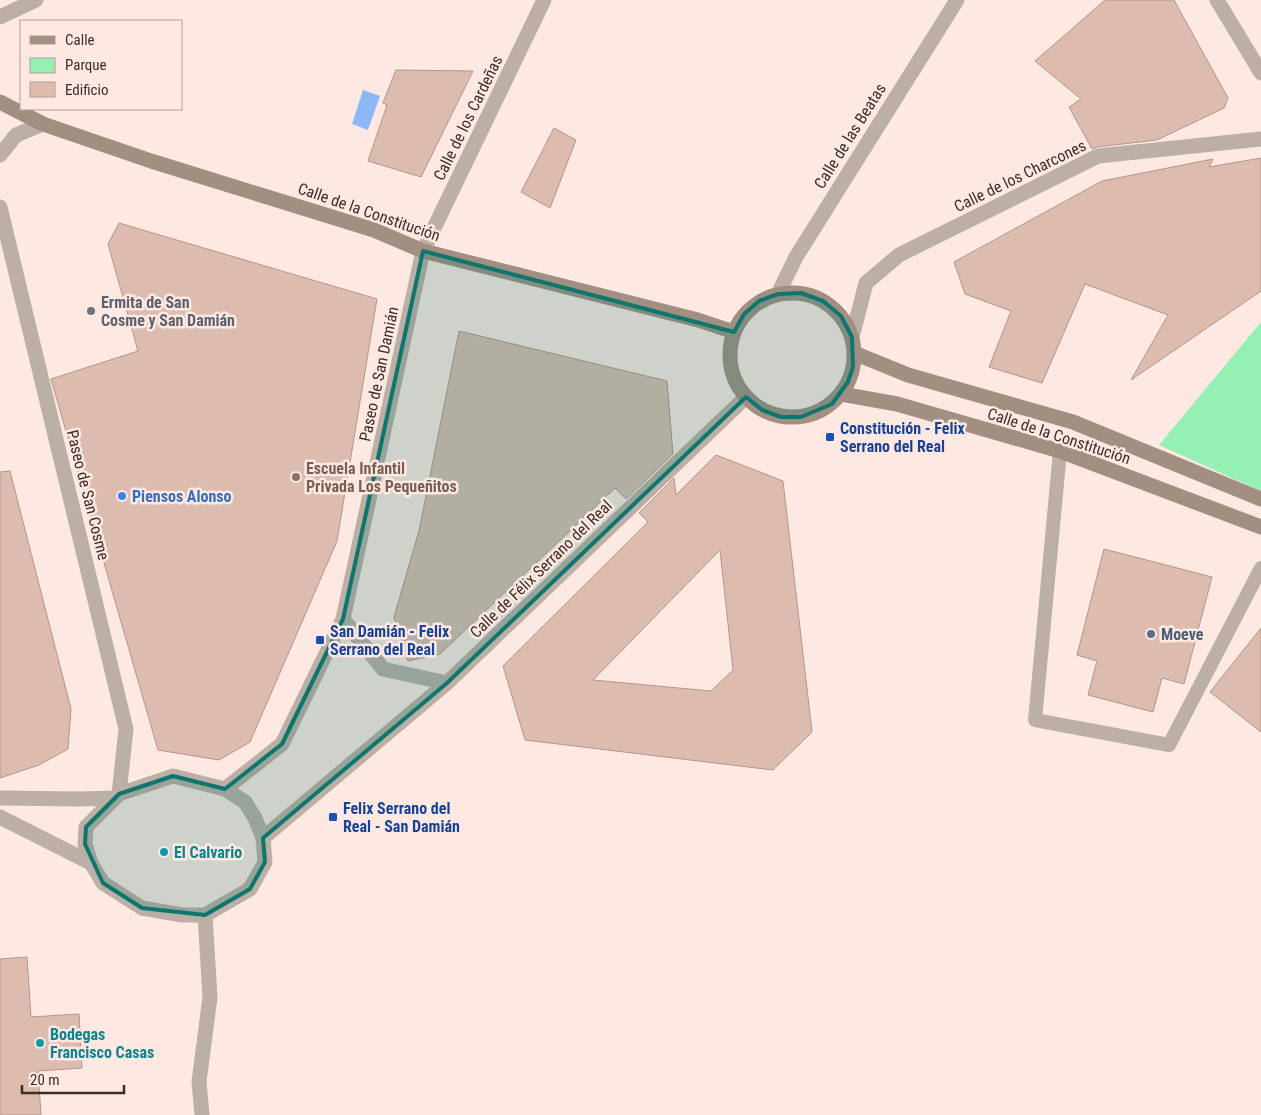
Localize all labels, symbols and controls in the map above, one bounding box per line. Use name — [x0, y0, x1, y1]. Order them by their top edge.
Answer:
legend — [20, 20, 182, 110]
text: Calle — [65, 31, 95, 49]
street label: Calle de los Cardeñas — [430, 52, 506, 184]
text: Parque — [65, 56, 107, 74]
street label: Calle de las Beatas — [810, 80, 890, 192]
text: Edificio — [65, 81, 108, 99]
street label: Calle de los Charcones — [951, 136, 1089, 216]
street label: Calle de la Constitución — [295, 179, 443, 245]
place label: Ermita de San Cosme y San Damián — [101, 293, 235, 330]
marker: Ermita de San Cosme y San Damián — [85, 305, 97, 317]
street label: Paseo de San Damián — [355, 305, 403, 443]
street label: Calle de la Constitución — [985, 404, 1133, 468]
place label: Constitución - Felix Serrano del Real — [840, 419, 965, 456]
street label: Paseo de San Cosme — [63, 428, 113, 562]
marker: Constitución - Felix Serrano del Real — [824, 431, 836, 443]
place label: Escuela Infantil Privada Los Pequeñitos — [306, 459, 457, 496]
marker: Escuela Infantil Privada Los Pequeñitos — [290, 471, 302, 483]
place label: Piensos Alonso — [132, 487, 232, 506]
marker: Piensos Alonso — [116, 490, 128, 502]
street label: Calle de Félix Serrano del Real — [466, 496, 616, 642]
place label: San Damián - Felix Serrano del Real — [330, 622, 450, 659]
place label: Moeve — [1161, 625, 1204, 644]
marker: Moeve — [1145, 628, 1157, 640]
marker: San Damián - Felix Serrano del Real — [314, 634, 326, 646]
place label: Felix Serrano del Real - San Damián — [343, 799, 460, 836]
marker: Felix Serrano del Real - San Damián — [327, 811, 339, 823]
place label: El Calvario — [174, 843, 242, 862]
marker: El Calvario — [158, 846, 170, 858]
place label: Bodegas Francisco Casas — [50, 1025, 154, 1062]
marker: Bodegas Francisco Casas — [34, 1037, 46, 1049]
scale bar — [22, 1062, 125, 1094]
text: 20 m — [30, 1071, 60, 1089]

